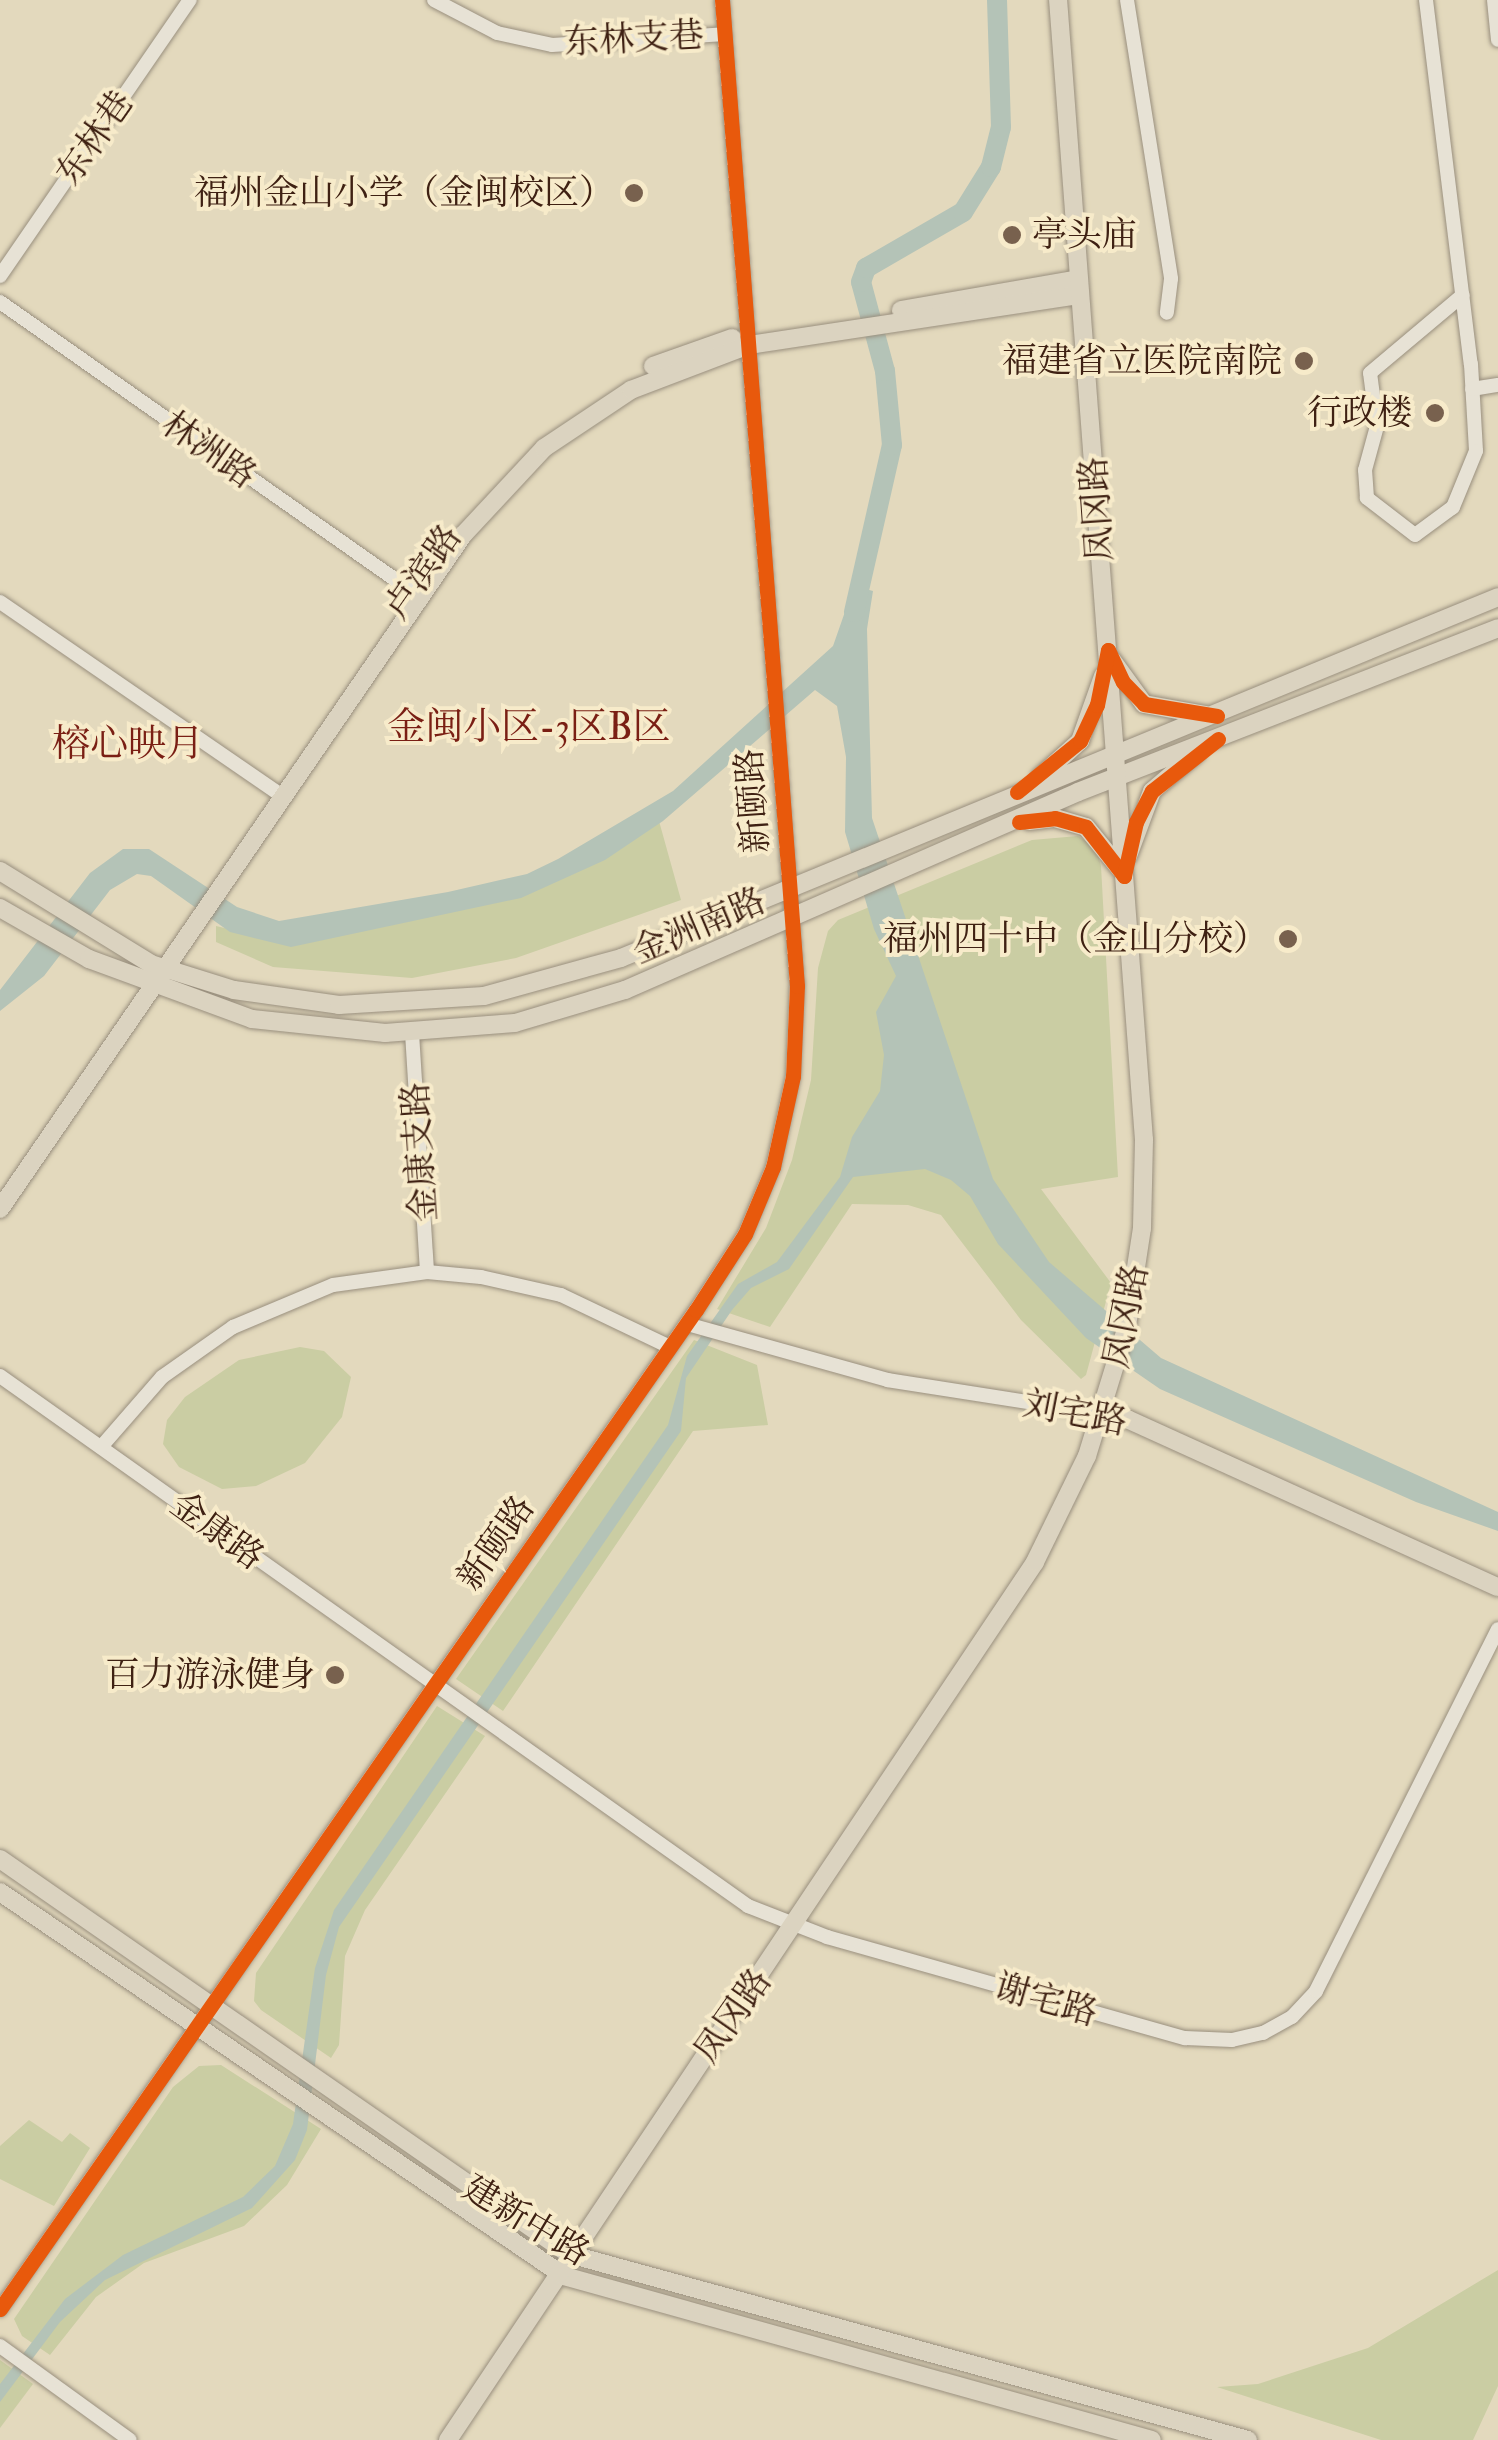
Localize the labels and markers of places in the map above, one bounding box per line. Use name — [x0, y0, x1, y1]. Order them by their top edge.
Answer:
place label: 福州金山小学（金闽校区） — [194, 172, 614, 214]
marker: 福州金山小学（金闽校区） — [623, 182, 645, 204]
place label: 亭头庙 — [1032, 214, 1137, 256]
marker: 亭头庙 — [1001, 224, 1023, 246]
place label: 福建省立医院南院 — [1002, 340, 1282, 382]
marker: 福建省立医院南院 — [1291, 348, 1317, 374]
place label: 行政楼 — [1307, 392, 1412, 434]
marker: 行政楼 — [1422, 400, 1448, 426]
place label: 福州四十中（金山分校） — [883, 918, 1268, 960]
marker: 福州四十中（金山分校） — [1277, 928, 1299, 950]
place label: 百力游泳健身 — [105, 1654, 315, 1696]
marker: 百力游泳健身 — [324, 1664, 346, 1686]

